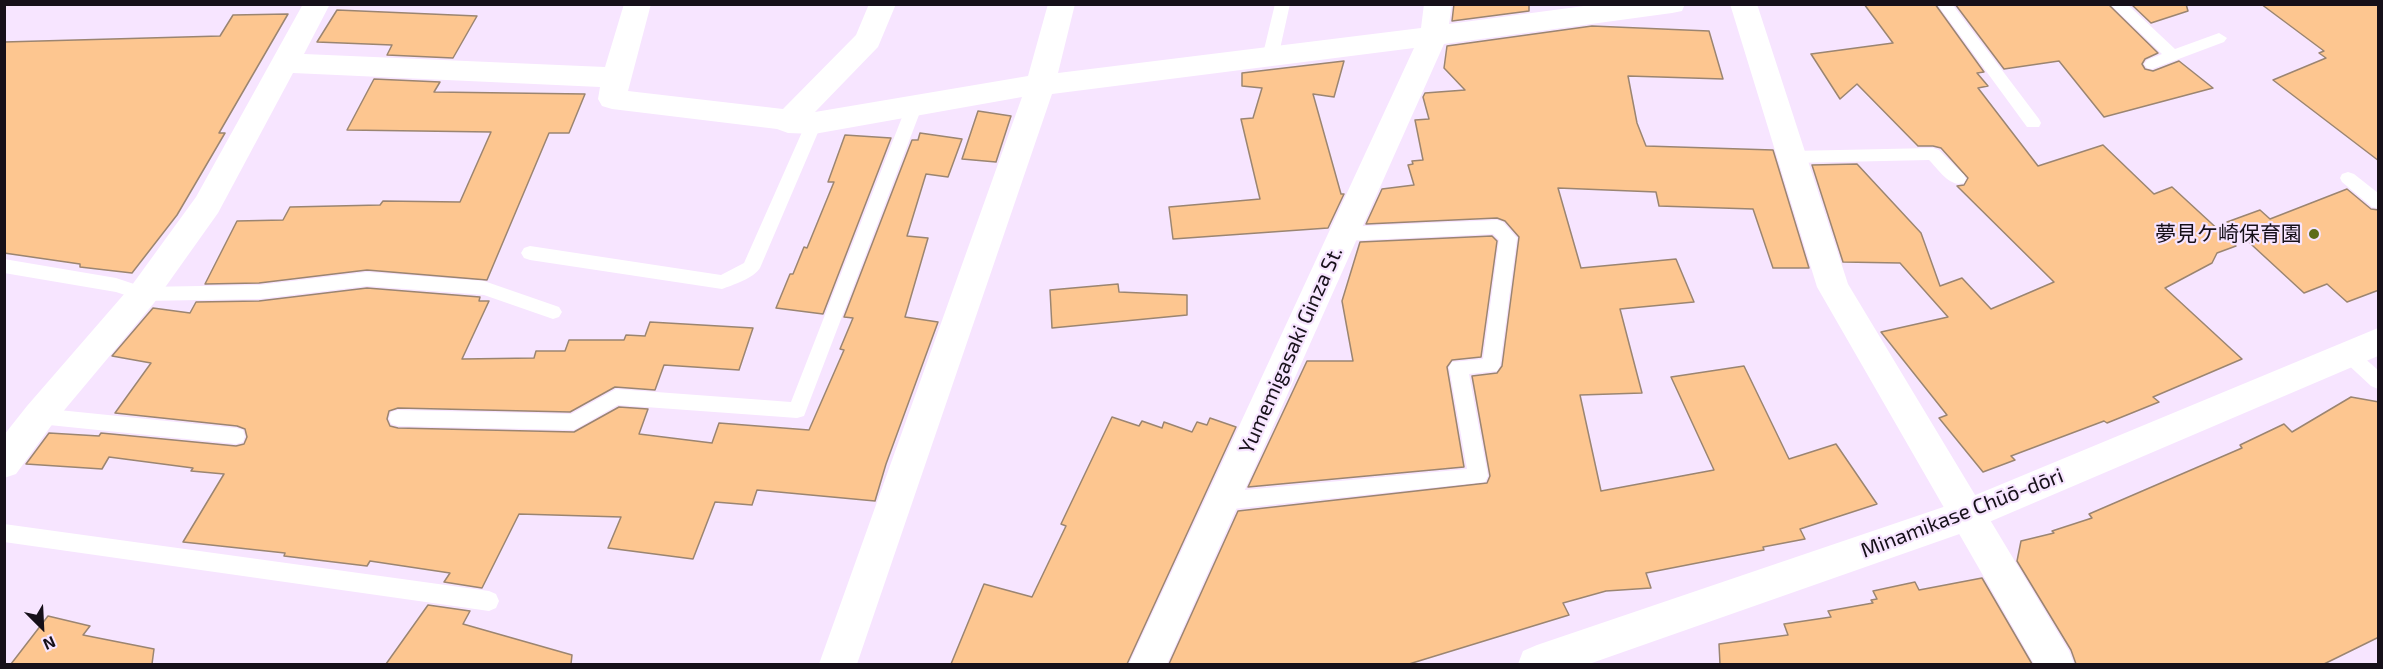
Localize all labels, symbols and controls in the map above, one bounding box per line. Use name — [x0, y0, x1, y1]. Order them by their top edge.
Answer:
place label: 夢見ケ崎保育園 — [2155, 221, 2302, 247]
marker: 夢見ケ崎保育園 — [2307, 227, 2321, 241]
street label: Yumemigasaki Ginza St. — [1234, 243, 1348, 457]
street label: Minamikase Chūō-dōri — [1857, 463, 2067, 563]
north arrow — [12, 597, 72, 657]
text: N — [40, 633, 59, 655]

